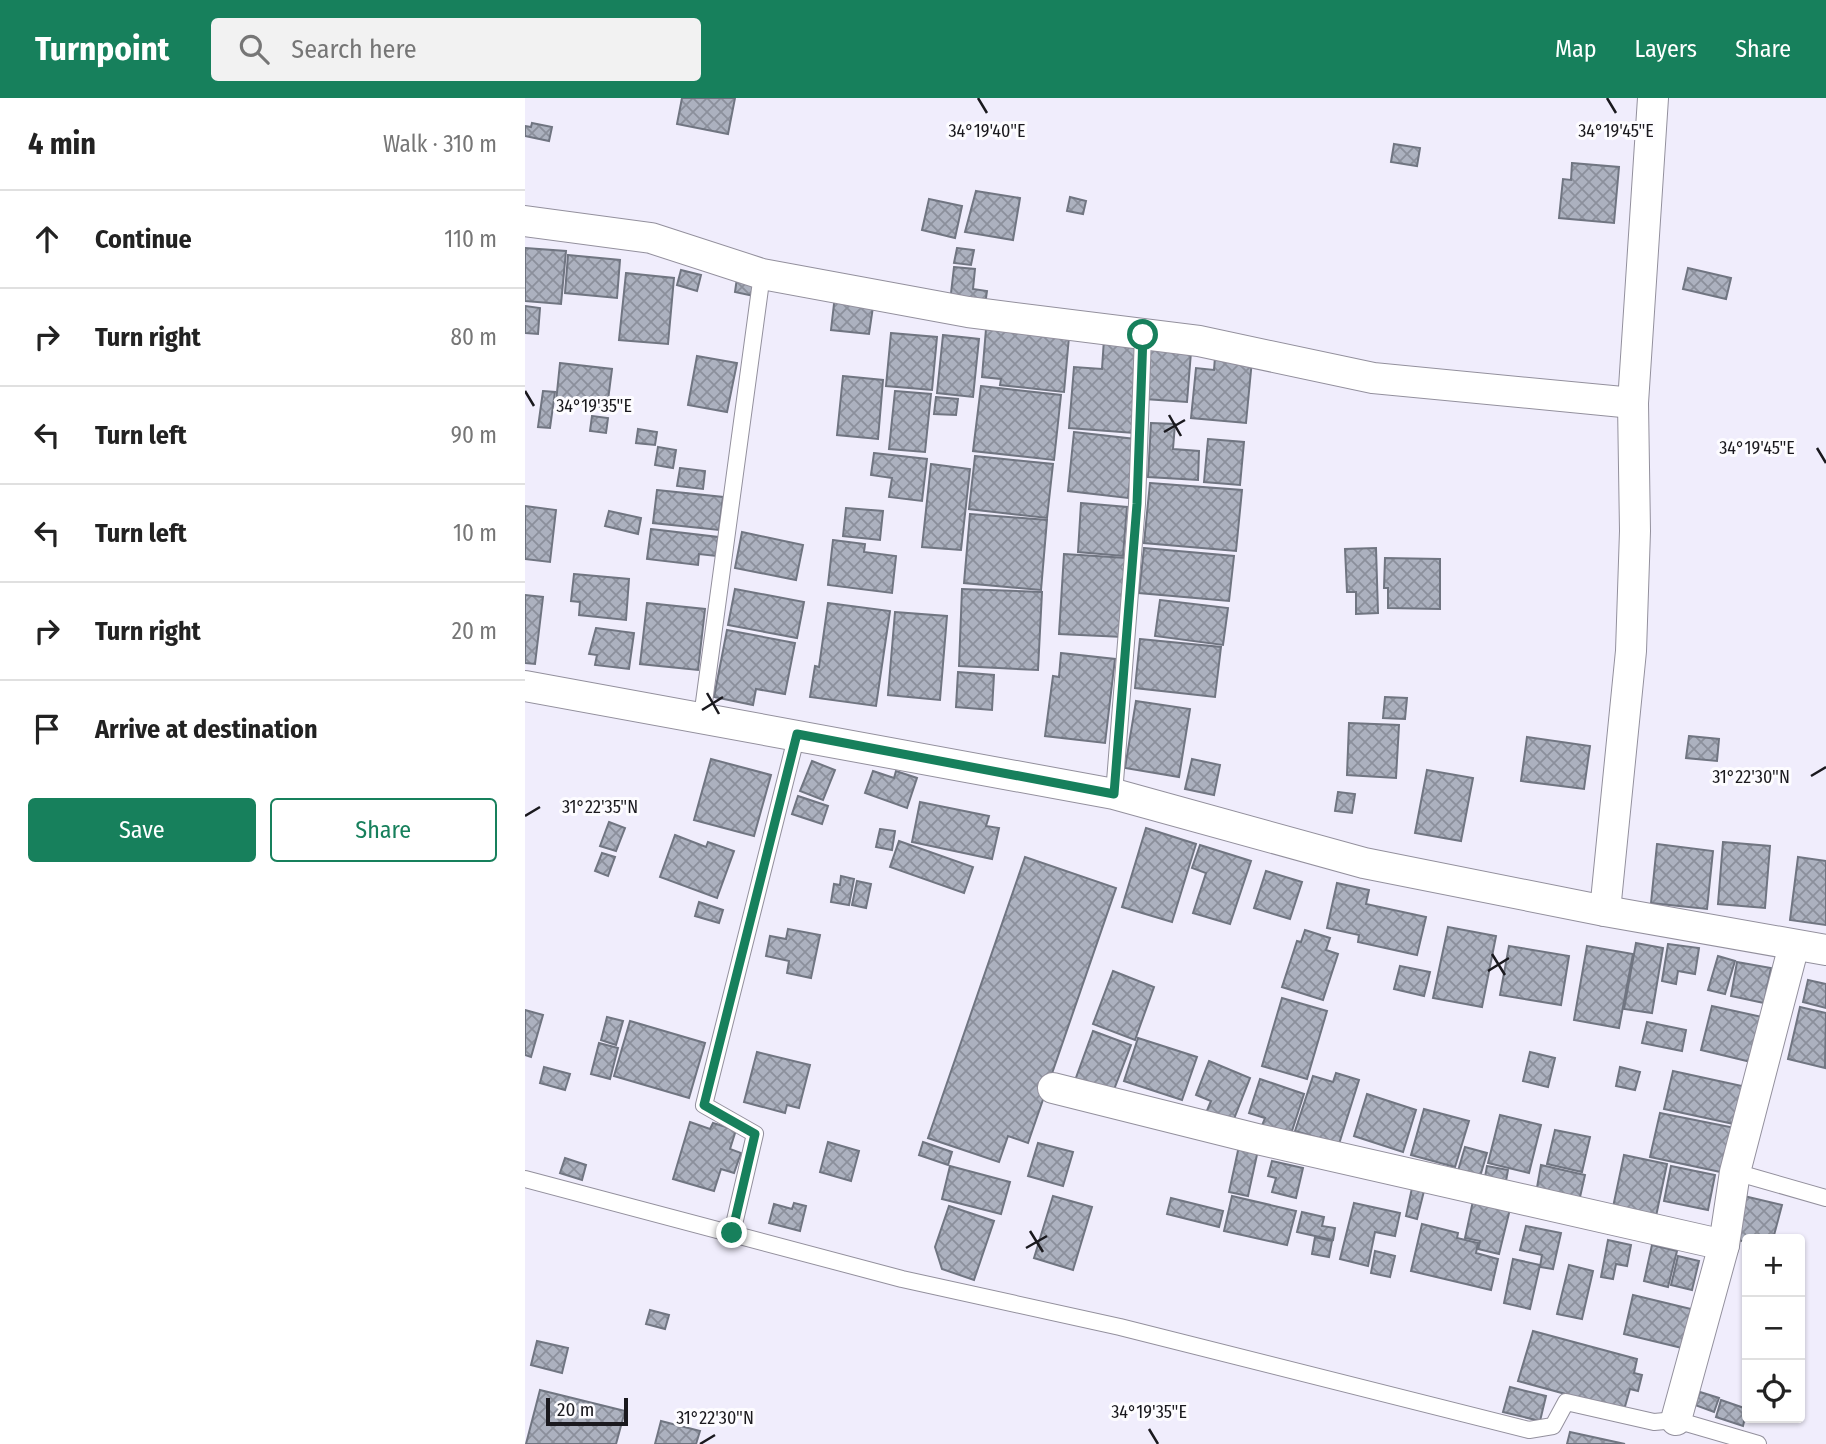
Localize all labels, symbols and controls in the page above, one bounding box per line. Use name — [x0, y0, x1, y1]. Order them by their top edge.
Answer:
search box — [211, 18, 701, 81]
text: Turnpoint — [35, 29, 169, 69]
icon: search — [235, 30, 273, 68]
text: Search here — [291, 34, 417, 65]
text: Map — [1555, 35, 1597, 63]
text: Layers — [1635, 35, 1697, 63]
text: Share — [1735, 35, 1791, 63]
text: 34°19'40"E — [948, 120, 1026, 142]
text: 34°19'45"E — [1578, 120, 1654, 142]
text: 4 min — [28, 126, 96, 162]
text: Walk · 310 m — [383, 130, 497, 158]
icon: ahead — [28, 220, 66, 258]
text: Continue — [95, 224, 192, 255]
text: 110 m — [444, 225, 497, 253]
icon: right — [28, 318, 66, 356]
route start — [1127, 319, 1158, 350]
text: Turn right — [95, 322, 201, 353]
text: 80 m — [450, 323, 497, 351]
text: 34°19'35"E — [556, 395, 632, 417]
icon: left — [28, 416, 66, 454]
text: Turn left — [95, 420, 187, 451]
text: 90 m — [451, 421, 497, 449]
text: 34°19'45"E — [1719, 437, 1795, 459]
icon: left — [28, 514, 66, 552]
text: Turn left — [95, 518, 187, 549]
text: 10 m — [453, 519, 497, 547]
icon: right — [28, 612, 66, 650]
text: Turn right — [95, 616, 201, 647]
text: 20 m — [452, 617, 497, 645]
icon: arrive — [28, 710, 66, 748]
text: Arrive at destination — [95, 714, 318, 745]
text: 31°22'30"N — [1712, 766, 1790, 788]
text: 31°22'35"N — [562, 796, 638, 818]
button: Save — [28, 798, 256, 862]
button: Share — [270, 798, 497, 862]
route end — [716, 1217, 747, 1248]
map controls — [1742, 1234, 1805, 1423]
button: + — [1742, 1234, 1805, 1297]
button: − — [1742, 1297, 1805, 1360]
button: locate — [1742, 1360, 1805, 1423]
scale bar — [546, 1395, 628, 1427]
text: 20 m — [557, 1398, 594, 1421]
text: 34°19'35"E — [1111, 1401, 1187, 1423]
text: 31°22'30"N — [676, 1407, 754, 1429]

